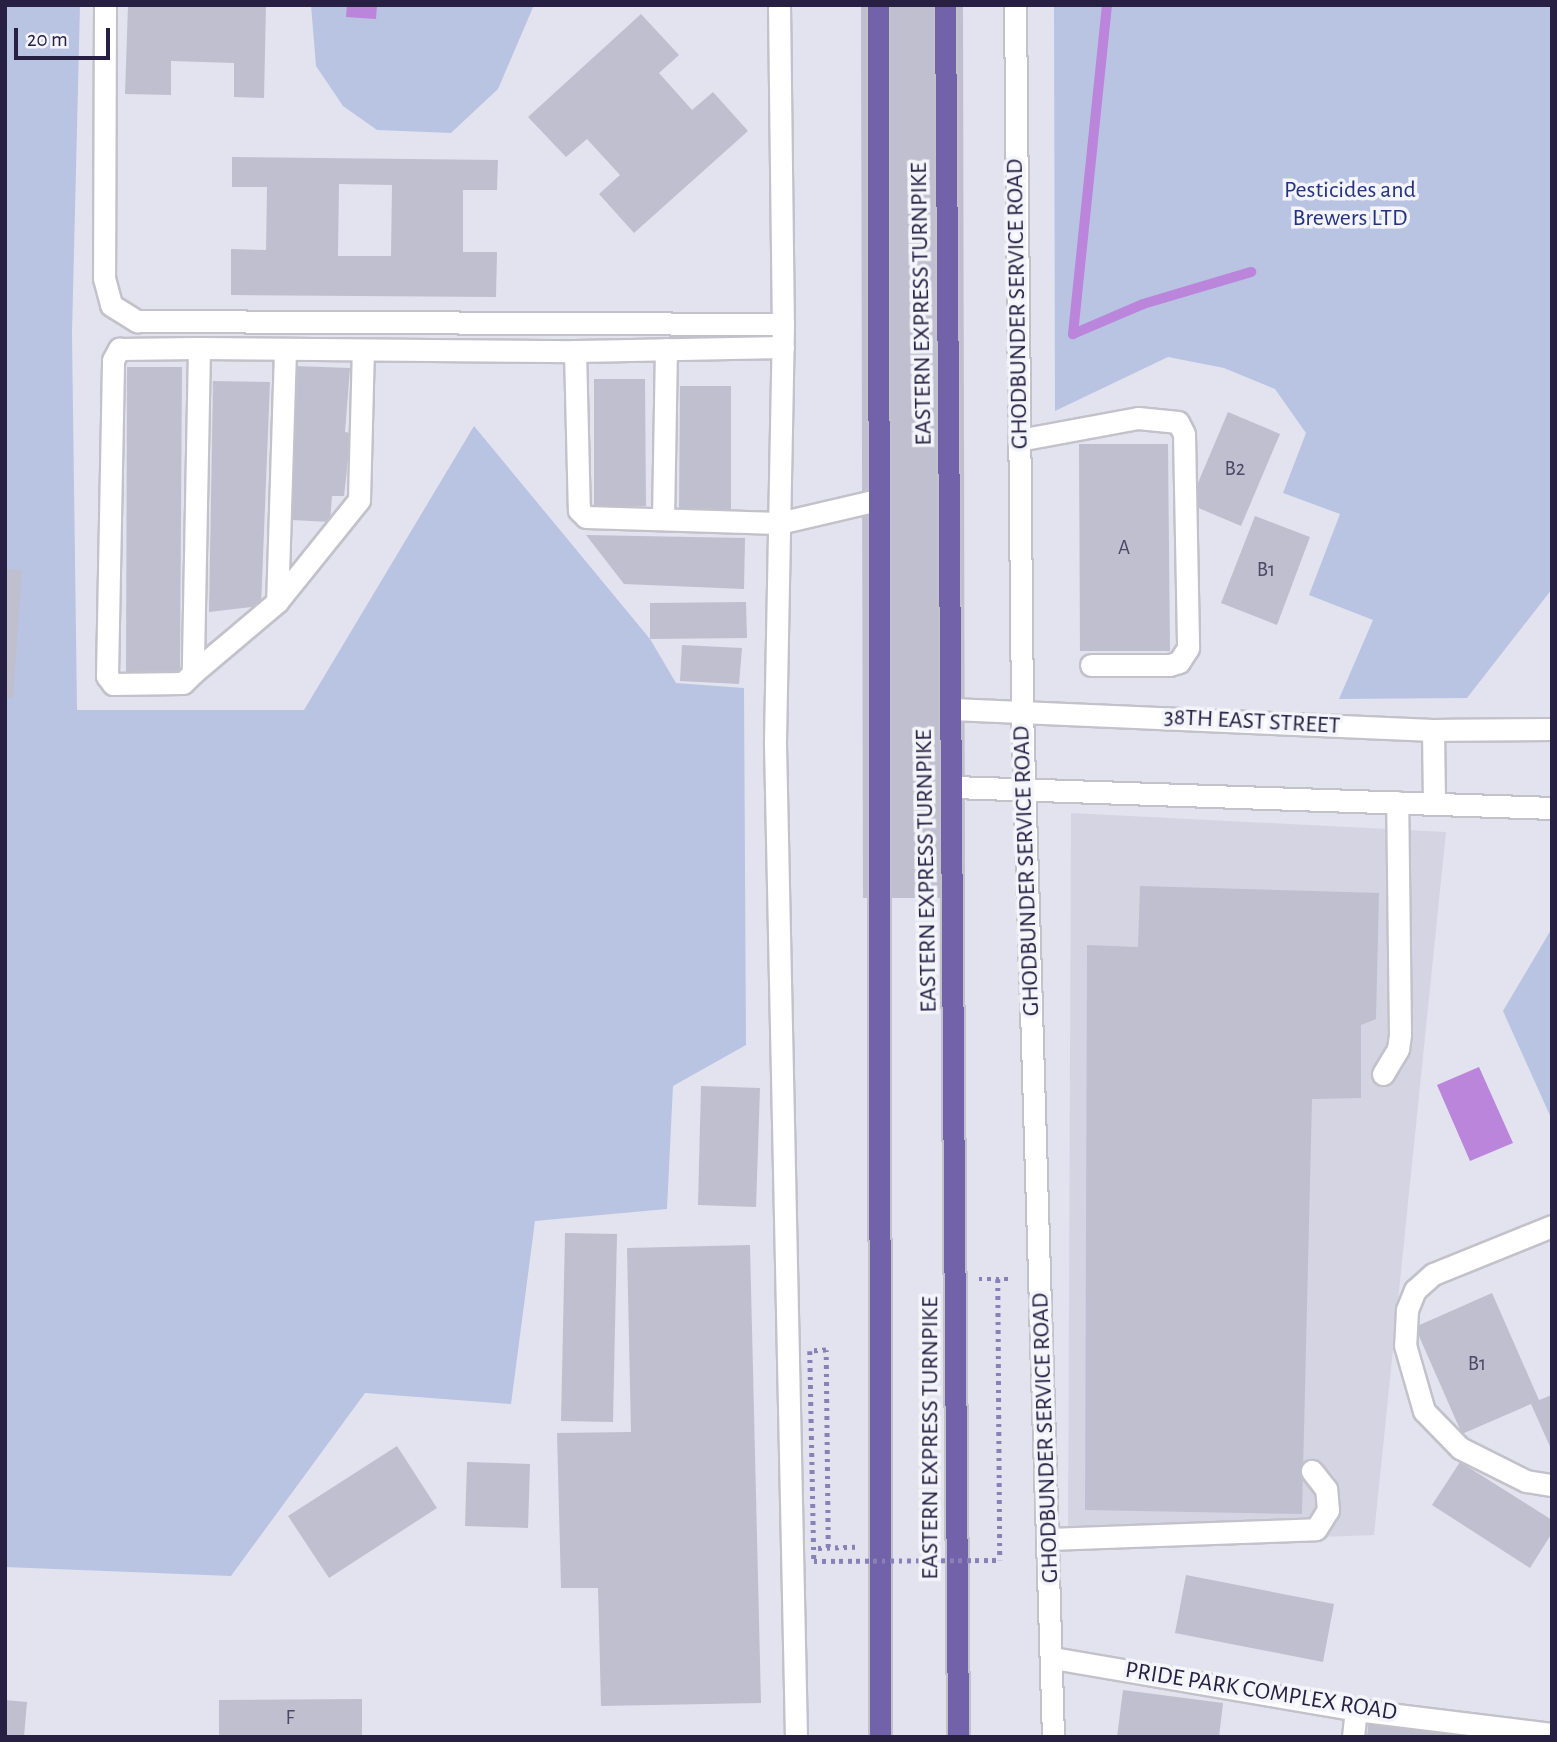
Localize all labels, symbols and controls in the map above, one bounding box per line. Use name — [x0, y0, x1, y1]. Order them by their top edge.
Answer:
scale bar — [18, 14, 114, 58]
text: 20 m — [27, 29, 68, 50]
street label: GHODBUNDER SERVICE ROAD — [1001, 159, 1035, 449]
street label: EASTERN EXPRESS TURNPIKE — [905, 162, 939, 446]
park label: Pesticides and Brewers LTD — [1284, 177, 1416, 233]
house number: B2 — [1225, 456, 1245, 482]
house number: A — [1118, 535, 1130, 561]
house number: B1 — [1257, 557, 1275, 583]
street label: 38TH EAST STREET — [1163, 703, 1341, 741]
street label: GHODBUNDER SERVICE ROAD — [1008, 725, 1046, 1017]
street label: EASTERN EXPRESS TURNPIKE — [910, 729, 944, 1013]
street label: GHODBUNDER SERVICE ROAD — [1027, 1292, 1065, 1584]
street label: EASTERN EXPRESS TURNPIKE — [917, 1296, 945, 1580]
house number: B1 — [1468, 1351, 1486, 1377]
street label: PRIDE PARK COMPLEX ROAD — [1123, 1656, 1399, 1728]
house number: F — [285, 1705, 295, 1731]

